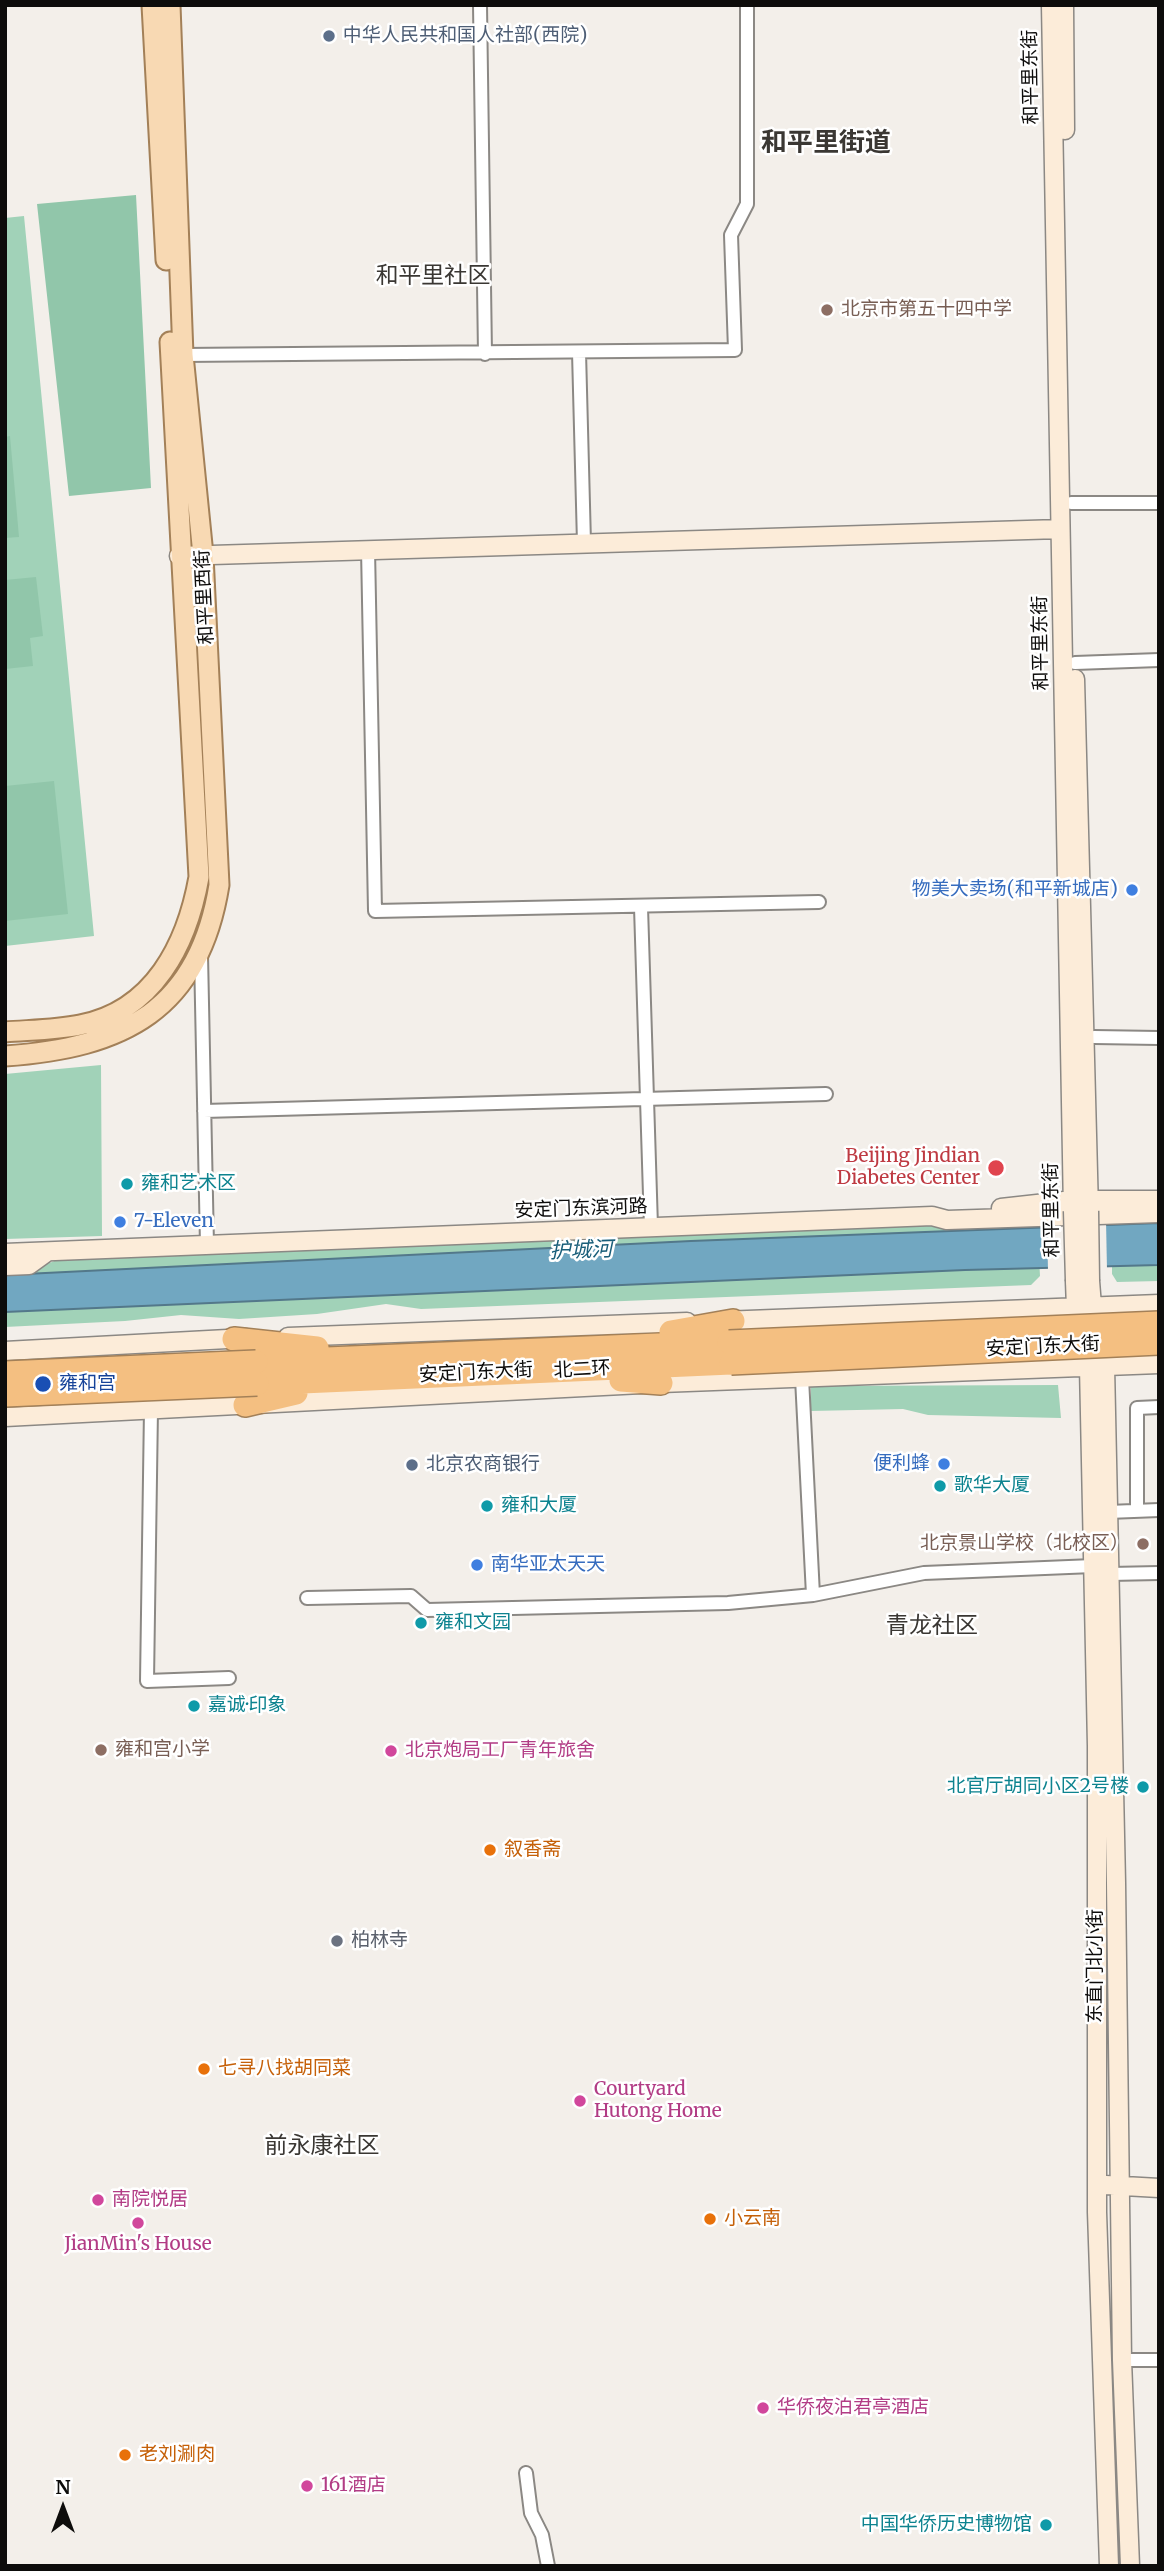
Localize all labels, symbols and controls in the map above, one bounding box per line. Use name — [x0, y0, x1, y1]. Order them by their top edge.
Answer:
place label: 中华人民共和国人社部(西院) — [343, 25, 587, 47]
marker: 中华人民共和国人社部(西院) — [321, 28, 337, 44]
street label: 和平里东街 — [1019, 29, 1043, 125]
district label: 和平里街道 — [761, 128, 891, 160]
district label: 和平里社区 — [376, 262, 490, 290]
place label: 北京市第五十四中学 — [841, 299, 1012, 321]
marker: 北京市第五十四中学 — [819, 302, 835, 318]
street label: 和平里西街 — [191, 549, 219, 645]
street label: 和平里东街 — [1029, 595, 1053, 691]
place label: 物美大卖场(和平新城店) — [912, 879, 1118, 901]
marker: 物美大卖场(和平新城店) — [1124, 882, 1140, 898]
place label: Beijing Jindian Diabetes Center — [837, 1146, 980, 1190]
marker: Beijing Jindian Diabetes Center — [986, 1158, 1006, 1178]
street label: 和平里东街 — [1040, 1162, 1064, 1258]
place label: 雍和艺术区 — [141, 1173, 236, 1195]
marker: 雍和艺术区 — [119, 1176, 135, 1192]
street label: 安定门东滨河路 — [514, 1195, 648, 1223]
place label: 7-Eleven — [134, 1211, 214, 1233]
marker: 7-Eleven — [112, 1214, 128, 1230]
water label: 护城河 — [549, 1237, 613, 1265]
street label: 安定门东大街 — [985, 1333, 1101, 1361]
street label: 北二环 — [553, 1357, 611, 1383]
street label: 安定门东大街 — [418, 1359, 534, 1387]
place label: 雍和宫 — [59, 1373, 116, 1395]
marker: 雍和宫 — [33, 1374, 53, 1394]
place label: 便利蜂 — [873, 1453, 930, 1475]
place label: 北京农商银行 — [426, 1454, 540, 1476]
marker: 便利蜂 — [936, 1456, 952, 1472]
marker: 北京农商银行 — [404, 1457, 420, 1473]
place label: 歌华大厦 — [954, 1475, 1030, 1497]
marker: 歌华大厦 — [932, 1478, 948, 1494]
place label: 雍和大厦 — [501, 1495, 577, 1517]
marker: 雍和大厦 — [479, 1498, 495, 1514]
place label: 北京景山学校（北校区） — [920, 1533, 1129, 1555]
marker: 北京景山学校（北校区） — [1135, 1536, 1151, 1552]
place label: 南华亚太天天 — [491, 1554, 605, 1576]
marker: 南华亚太天天 — [469, 1557, 485, 1573]
place label: 雍和文园 — [435, 1612, 511, 1634]
district label: 青龙社区 — [886, 1612, 978, 1640]
marker: 雍和文园 — [413, 1615, 429, 1631]
place label: 嘉诚·印象 — [208, 1695, 286, 1717]
marker: 嘉诚·印象 — [186, 1698, 202, 1714]
place label: 雍和宫小学 — [115, 1739, 210, 1761]
place label: 北京炮局工厂青年旅舍 — [405, 1740, 595, 1762]
marker: 雍和宫小学 — [93, 1742, 109, 1758]
marker: 北京炮局工厂青年旅舍 — [383, 1743, 399, 1759]
place label: 北官厅胡同小区2号楼 — [947, 1776, 1129, 1798]
marker: 北官厅胡同小区2号楼 — [1135, 1779, 1151, 1795]
place label: 叙香斋 — [504, 1839, 561, 1861]
marker: 叙香斋 — [482, 1842, 498, 1858]
street label: 东直门北小街 — [1085, 1909, 1107, 2023]
place label: 柏林寺 — [351, 1930, 408, 1952]
marker: 柏林寺 — [329, 1933, 345, 1949]
place label: 七寻八找胡同菜 — [218, 2058, 351, 2080]
marker: 七寻八找胡同菜 — [196, 2061, 212, 2077]
place label: Courtyard Hutong Home — [594, 2079, 722, 2123]
marker: Courtyard Hutong Home — [572, 2093, 588, 2109]
district label: 前永康社区 — [265, 2132, 379, 2160]
place label: 南院悦居 — [112, 2189, 188, 2211]
marker: 南院悦居 — [90, 2192, 106, 2208]
place label: 小云南 — [724, 2208, 781, 2230]
marker: 小云南 — [702, 2211, 718, 2227]
marker: JianMin's House — [130, 2215, 146, 2231]
place label: JianMin's House — [64, 2234, 212, 2256]
place label: 华侨夜泊君亭酒店 — [777, 2397, 929, 2419]
marker: 华侨夜泊君亭酒店 — [755, 2400, 771, 2416]
place label: 老刘涮肉 — [139, 2444, 215, 2466]
marker: 老刘涮肉 — [117, 2447, 133, 2463]
north arrow — [28, 2473, 98, 2543]
text: N — [55, 2475, 71, 2499]
place label: 161酒店 — [321, 2475, 386, 2497]
marker: 161酒店 — [299, 2478, 315, 2494]
place label: 中国华侨历史博物馆 — [861, 2514, 1032, 2536]
marker: 中国华侨历史博物馆 — [1038, 2517, 1054, 2533]

